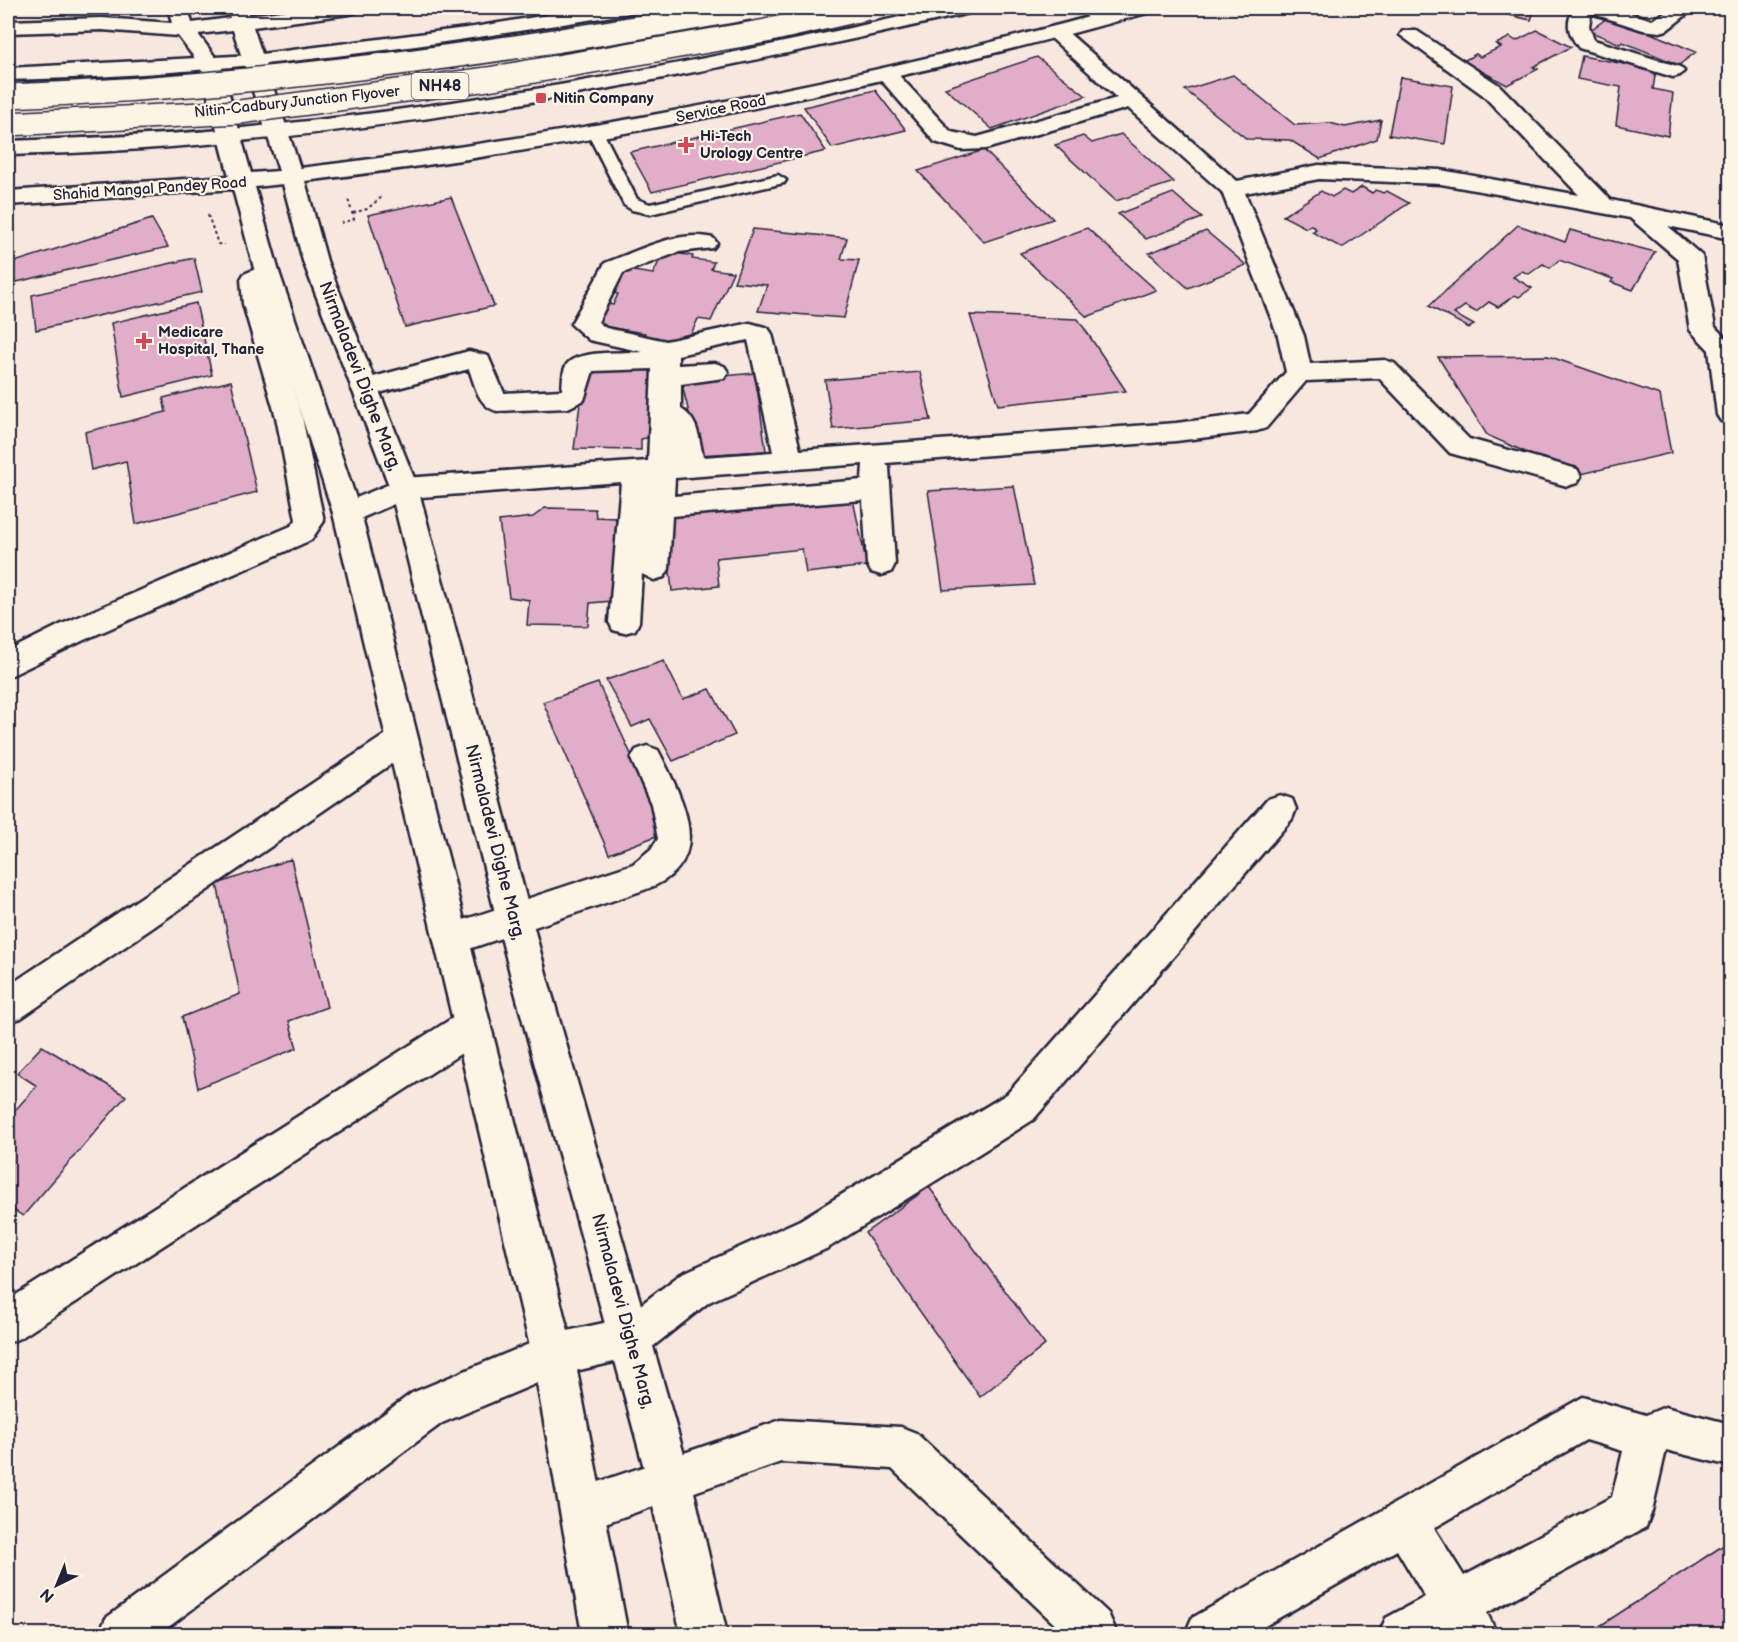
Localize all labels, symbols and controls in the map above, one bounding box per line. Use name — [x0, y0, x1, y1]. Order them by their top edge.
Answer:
road number: NH48 — [412, 73, 468, 99]
street label: Nitin-Cadbury Junction Flyover — [193, 82, 401, 122]
place label: Nitin Company — [553, 89, 654, 108]
marker: Nitin Company — [534, 91, 548, 105]
street label: Service Road — [674, 91, 768, 127]
place label: Hi-Tech Urology Centre — [700, 127, 803, 163]
marker: Hi-Tech Urology Centre — [677, 136, 695, 154]
street label: Shahid Mangal Pandey Road — [53, 173, 247, 205]
street label: Nirmaladevi Dighe Marg, — [314, 279, 406, 473]
place label: Medicare Hospital, Thane — [158, 323, 265, 359]
marker: Medicare Hospital, Thane — [135, 332, 153, 350]
street label: Nirmaladevi Dighe Marg, — [461, 742, 529, 942]
street label: Nirmaladevi Dighe Marg, — [587, 1211, 659, 1411]
north arrow — [27, 1555, 87, 1615]
text: N — [37, 1584, 59, 1606]

